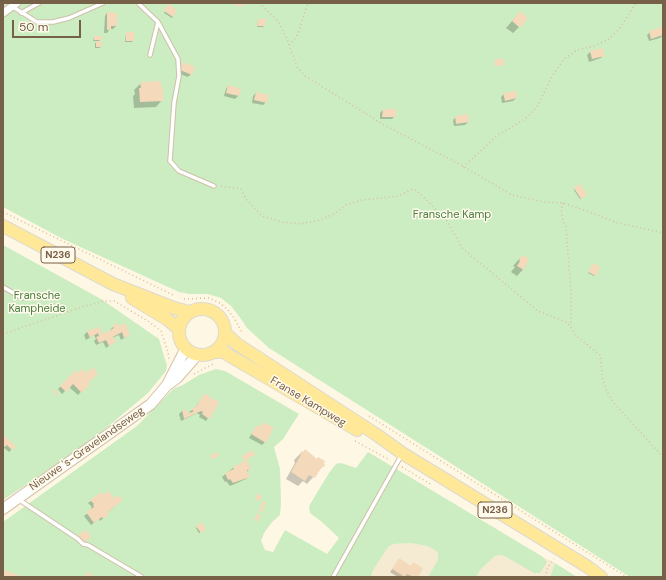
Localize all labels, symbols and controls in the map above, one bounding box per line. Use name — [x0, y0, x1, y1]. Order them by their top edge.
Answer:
scale bar — [14, 12, 83, 38]
text: 50 m — [19, 19, 48, 35]
park label: Fransche Kamp — [413, 208, 491, 222]
road number: N236 — [41, 247, 75, 263]
park label: Fransche Kampheide — [8, 289, 66, 315]
street label: Franse Kampweg — [268, 374, 348, 430]
street label: Nieuwe 's-Gravelandseweg — [27, 404, 147, 494]
road number: N236 — [478, 502, 512, 518]

